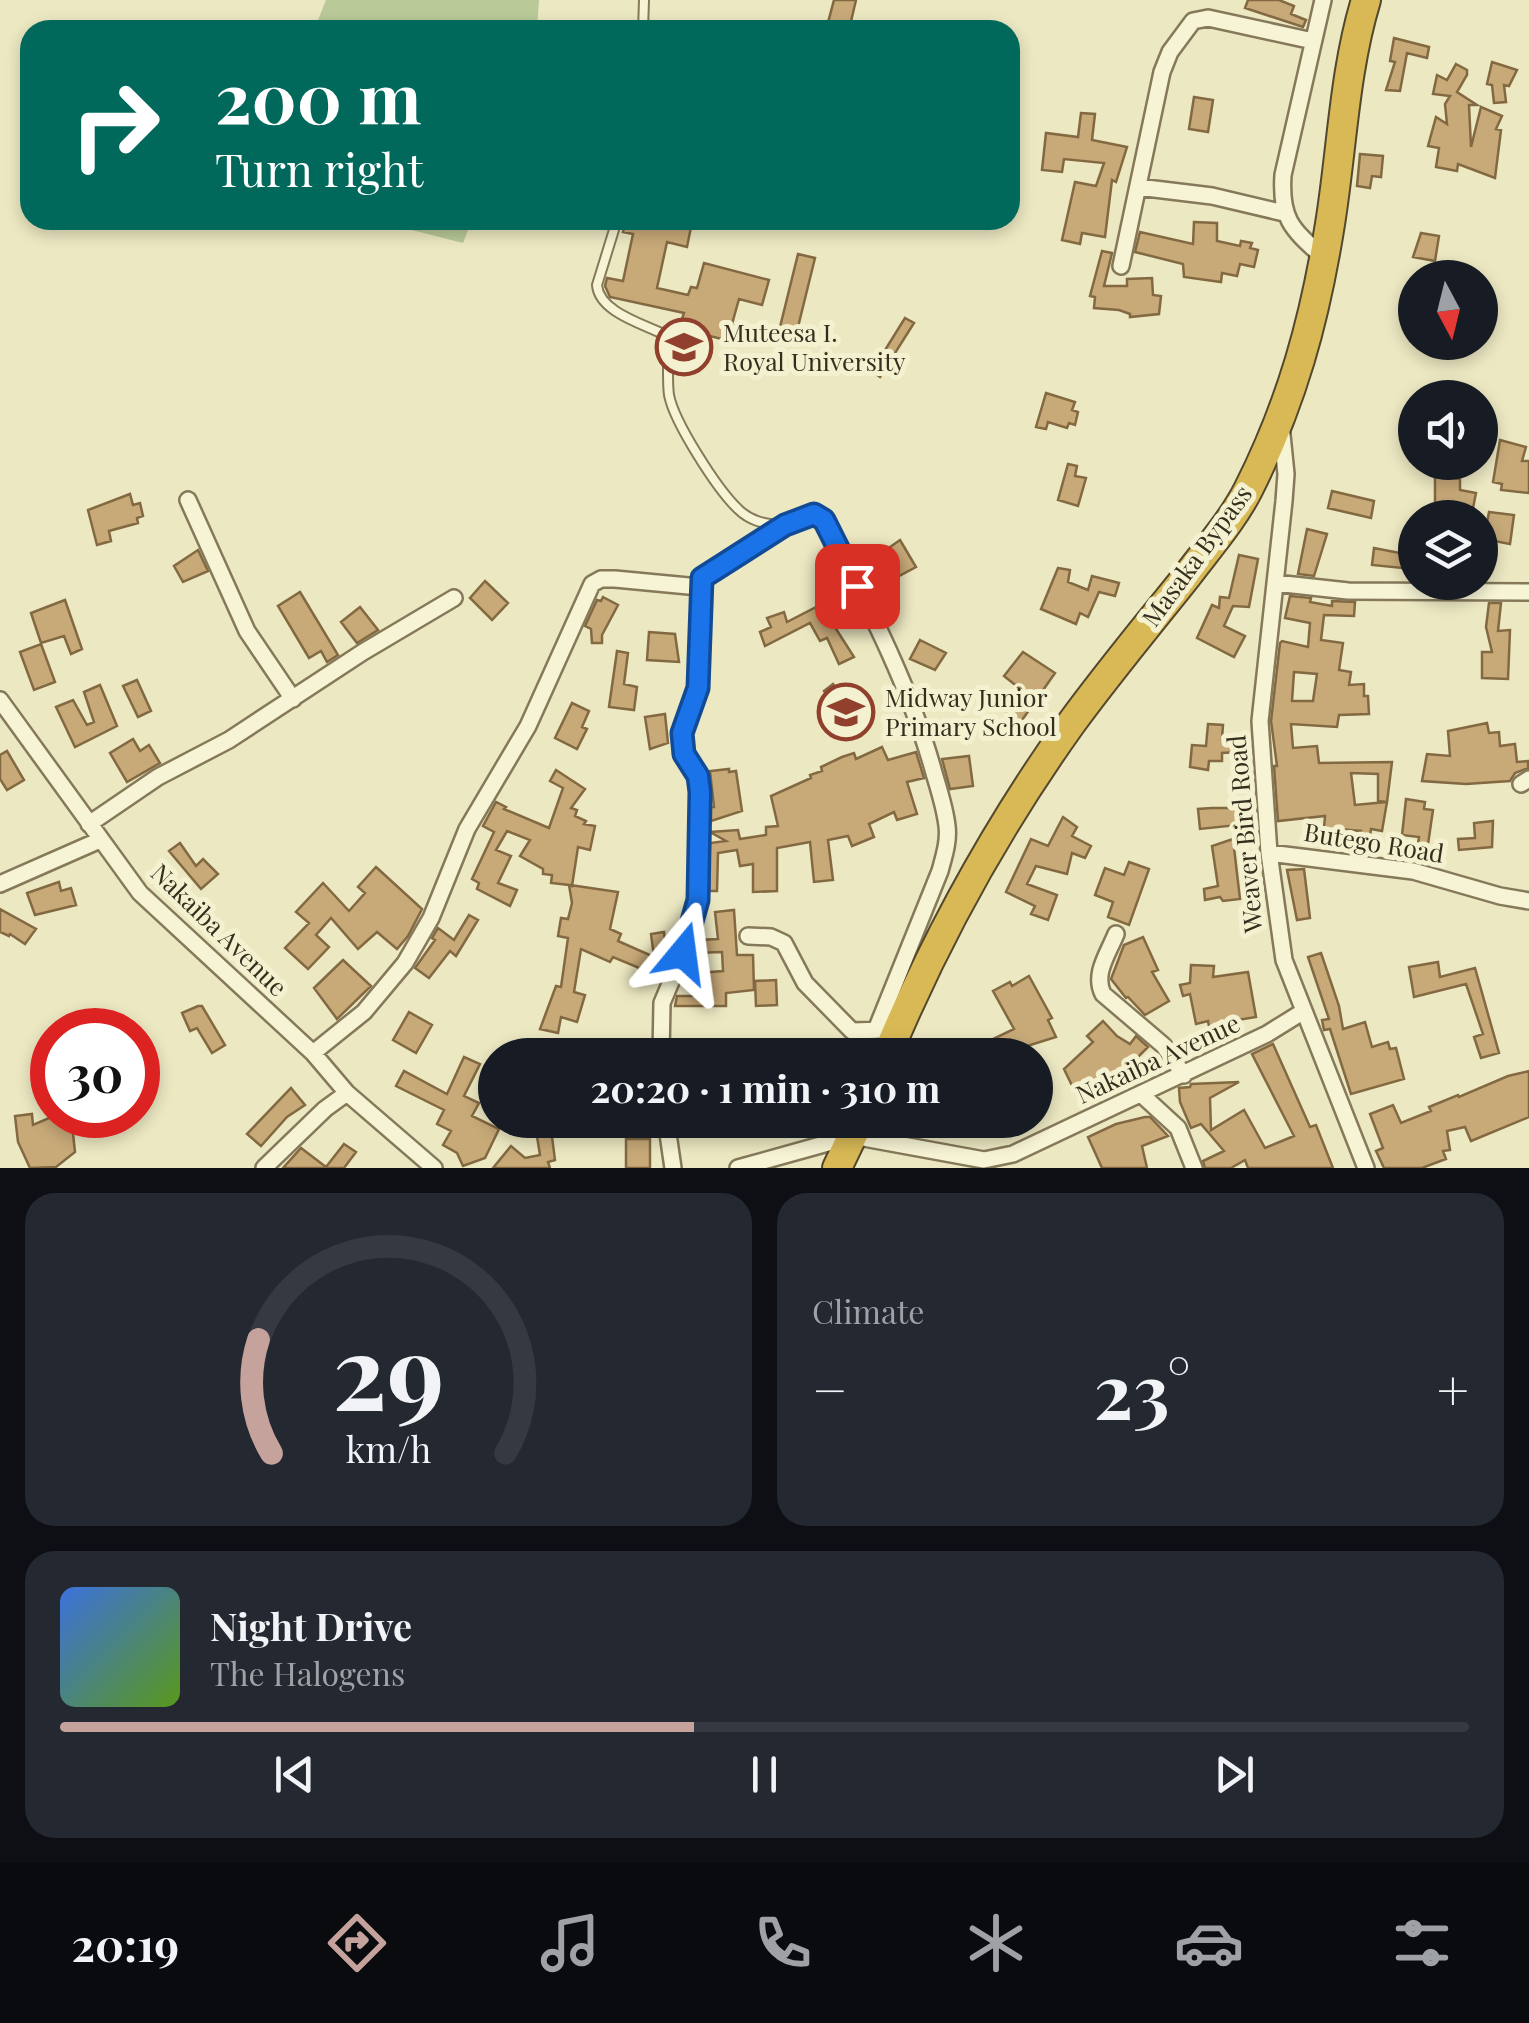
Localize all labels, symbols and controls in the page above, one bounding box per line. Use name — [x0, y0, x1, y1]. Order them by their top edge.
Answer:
text: 200 m — [215, 48, 422, 142]
icon: right — [50, 60, 180, 190]
text: Turn right — [215, 138, 423, 198]
north arrow — [1398, 260, 1498, 360]
map controls — [1398, 260, 1498, 600]
place label: Muteesa I. Royal University — [723, 315, 906, 377]
school or university icon: Muteesa I. Royal University — [654, 317, 714, 377]
button: sound — [1398, 380, 1498, 480]
street label: Masaka Bypass — [1133, 478, 1258, 632]
button: layers — [1398, 500, 1498, 600]
pin — [815, 544, 900, 629]
icon: arrive — [830, 559, 885, 614]
place label: Midway Junior Primary School — [885, 680, 1057, 742]
school or university icon: Midway Junior Primary School — [816, 682, 876, 742]
street label: Weaver Bird Road — [1218, 734, 1269, 935]
street label: Butego Road — [1302, 814, 1447, 869]
street label: Nakaiba Avenue — [145, 856, 295, 1002]
position arrow — [631, 901, 735, 1005]
street label: Nakaiba Avenue — [1070, 1005, 1245, 1110]
speed limit sign: 30 — [30, 1008, 160, 1138]
text: 20:20 · 1 min · 310 m — [591, 1062, 941, 1113]
text: Climate — [812, 1289, 924, 1332]
text: 29 — [333, 1298, 444, 1437]
text: 23° — [1094, 1338, 1191, 1438]
text: − — [812, 1351, 848, 1425]
text: + — [1437, 1351, 1469, 1425]
text: km/h — [346, 1424, 431, 1472]
text: Night Drive — [210, 1600, 412, 1651]
text: The Halogens — [210, 1651, 405, 1694]
icon: previous — [267, 1747, 322, 1802]
icon: pause — [737, 1747, 792, 1802]
icon: next — [1207, 1747, 1262, 1802]
icon: directions — [322, 1908, 392, 1978]
icon: music — [535, 1908, 605, 1978]
icon: phone — [748, 1908, 818, 1978]
icon: climate — [961, 1908, 1031, 1978]
icon: car — [1174, 1908, 1244, 1978]
icon: filters — [1387, 1908, 1457, 1978]
text: 20:19 — [72, 1913, 179, 1973]

